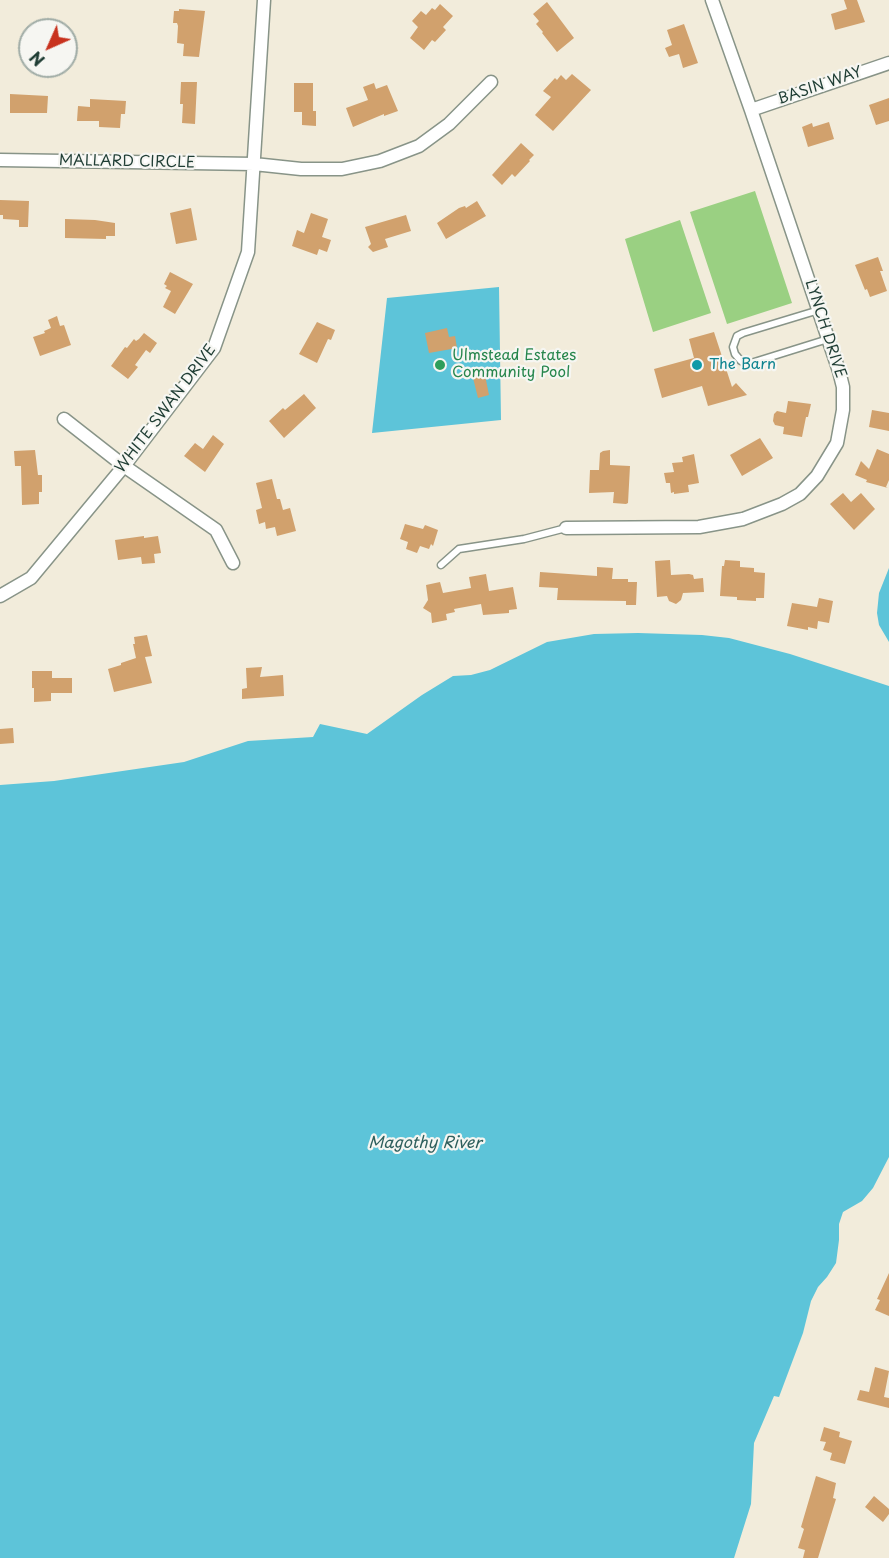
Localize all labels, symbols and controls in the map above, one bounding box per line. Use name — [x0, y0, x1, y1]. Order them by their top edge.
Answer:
north arrow — [18, 18, 78, 78]
text: N — [24, 46, 50, 72]
street label: BASIN WAY — [775, 63, 865, 109]
street label: MALLARD CIRCLE — [59, 152, 195, 172]
street label: LYNCH DRIVE — [801, 278, 849, 380]
street label: WHITE SWAN DRIVE — [112, 341, 220, 477]
place label: Ulmstead Estates Community Pool — [452, 347, 576, 382]
place label: The Barn — [709, 356, 776, 374]
marker: Ulmstead Estates Community Pool — [433, 358, 447, 372]
marker: The Barn — [690, 358, 704, 372]
water label: Magothy River — [368, 1134, 482, 1154]

